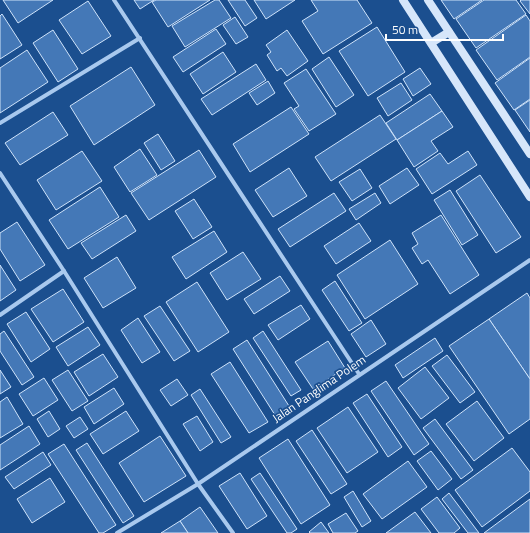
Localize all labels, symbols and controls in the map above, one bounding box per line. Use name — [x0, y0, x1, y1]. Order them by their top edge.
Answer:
scale bar — [386, 16, 503, 42]
text: 50 m — [392, 20, 418, 39]
street label: Jalan Panglima Polem — [268, 350, 369, 427]

